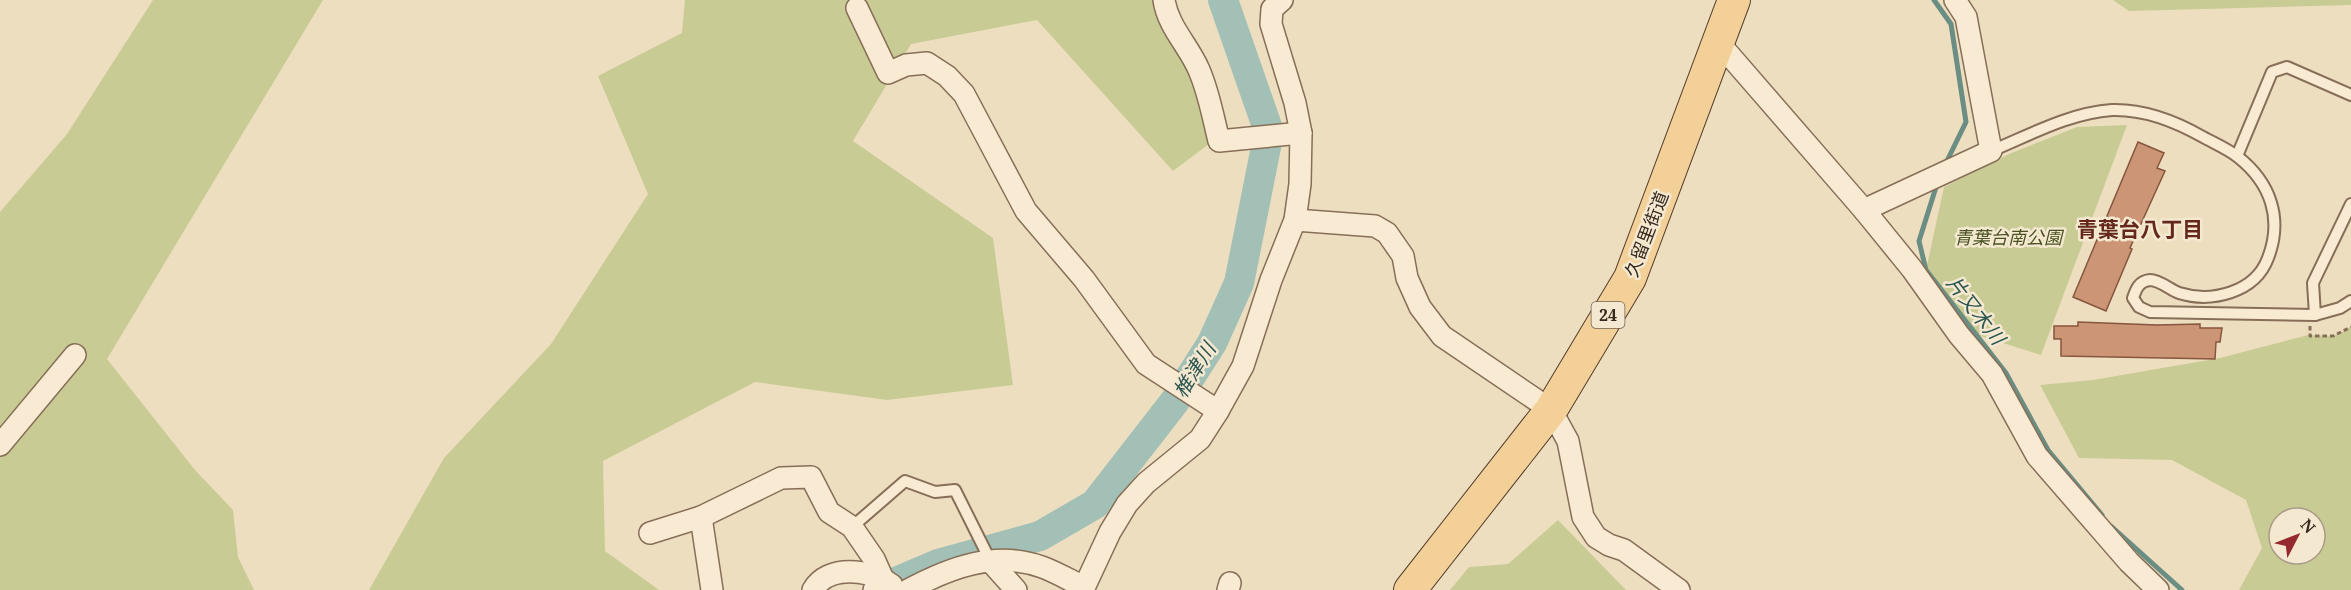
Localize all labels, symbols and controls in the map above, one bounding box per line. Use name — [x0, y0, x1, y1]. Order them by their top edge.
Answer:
street label: 久留里街道 — [1619, 188, 1673, 280]
district label: 青葉台八丁目 — [2077, 215, 2203, 243]
park label: 青葉台南公園 — [1954, 225, 2065, 249]
water label: 片又木川 — [1941, 270, 2012, 351]
road number: 24 — [1592, 302, 1624, 328]
water label: 椎津川 — [1167, 336, 1222, 403]
north arrow — [2267, 506, 2327, 566]
text: N — [2296, 514, 2321, 538]

